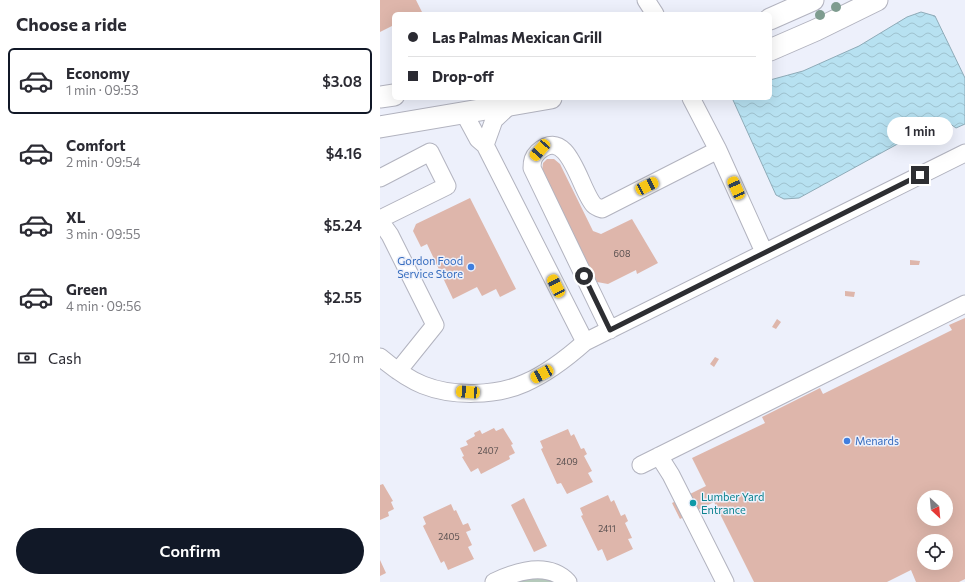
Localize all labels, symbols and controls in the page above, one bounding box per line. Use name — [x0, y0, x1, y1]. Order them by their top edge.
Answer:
text: Choose a ride — [16, 13, 127, 35]
text: Las Palmas Mexican Grill — [432, 28, 602, 46]
icon: car — [18, 63, 54, 99]
text: Economy — [66, 64, 130, 82]
text: Drop-off — [432, 67, 494, 85]
text: $3.08 — [322, 72, 362, 90]
text: 1 min · 09:53 — [66, 82, 139, 98]
callout: 1 min — [887, 117, 953, 145]
text: 1 min — [905, 123, 935, 139]
icon: car — [18, 135, 54, 171]
text: Comfort — [66, 136, 126, 154]
car — [528, 137, 552, 163]
text: $4.16 — [326, 144, 362, 162]
text: 2 min · 09:54 — [66, 154, 141, 170]
route end — [911, 166, 929, 184]
car — [634, 175, 660, 197]
car — [726, 175, 746, 201]
icon: car — [18, 207, 54, 243]
text: XL — [66, 208, 85, 226]
text: $5.24 — [324, 216, 362, 234]
text: 3 min · 09:55 — [66, 226, 140, 242]
house number: 608 — [614, 248, 630, 259]
place label: Gordon Food Service Store — [397, 254, 463, 280]
marker: Gordon Food Service Store — [466, 262, 476, 272]
route start — [575, 267, 593, 285]
car — [545, 273, 567, 299]
icon: car — [18, 279, 54, 315]
text: Green — [66, 280, 107, 298]
text: $2.55 — [324, 288, 362, 306]
text: 4 min · 09:56 — [66, 298, 141, 314]
icon: cash — [16, 347, 38, 369]
text: Cash — [48, 349, 82, 367]
text: 210 m — [329, 350, 364, 366]
car — [529, 363, 555, 385]
car — [456, 385, 480, 399]
place label: Menards — [855, 434, 899, 447]
marker: Menards — [842, 436, 852, 446]
house number: 2407 — [478, 445, 499, 456]
house number: 2409 — [556, 456, 578, 467]
place label: Lumber Yard Entrance — [701, 490, 764, 516]
north arrow — [917, 490, 953, 526]
map controls — [917, 490, 953, 570]
marker: Lumber Yard Entrance — [688, 498, 698, 508]
house number: 2411 — [598, 523, 616, 534]
button: Confirm — [16, 528, 364, 574]
house number: 2405 — [438, 531, 460, 542]
button: locate — [917, 534, 953, 570]

